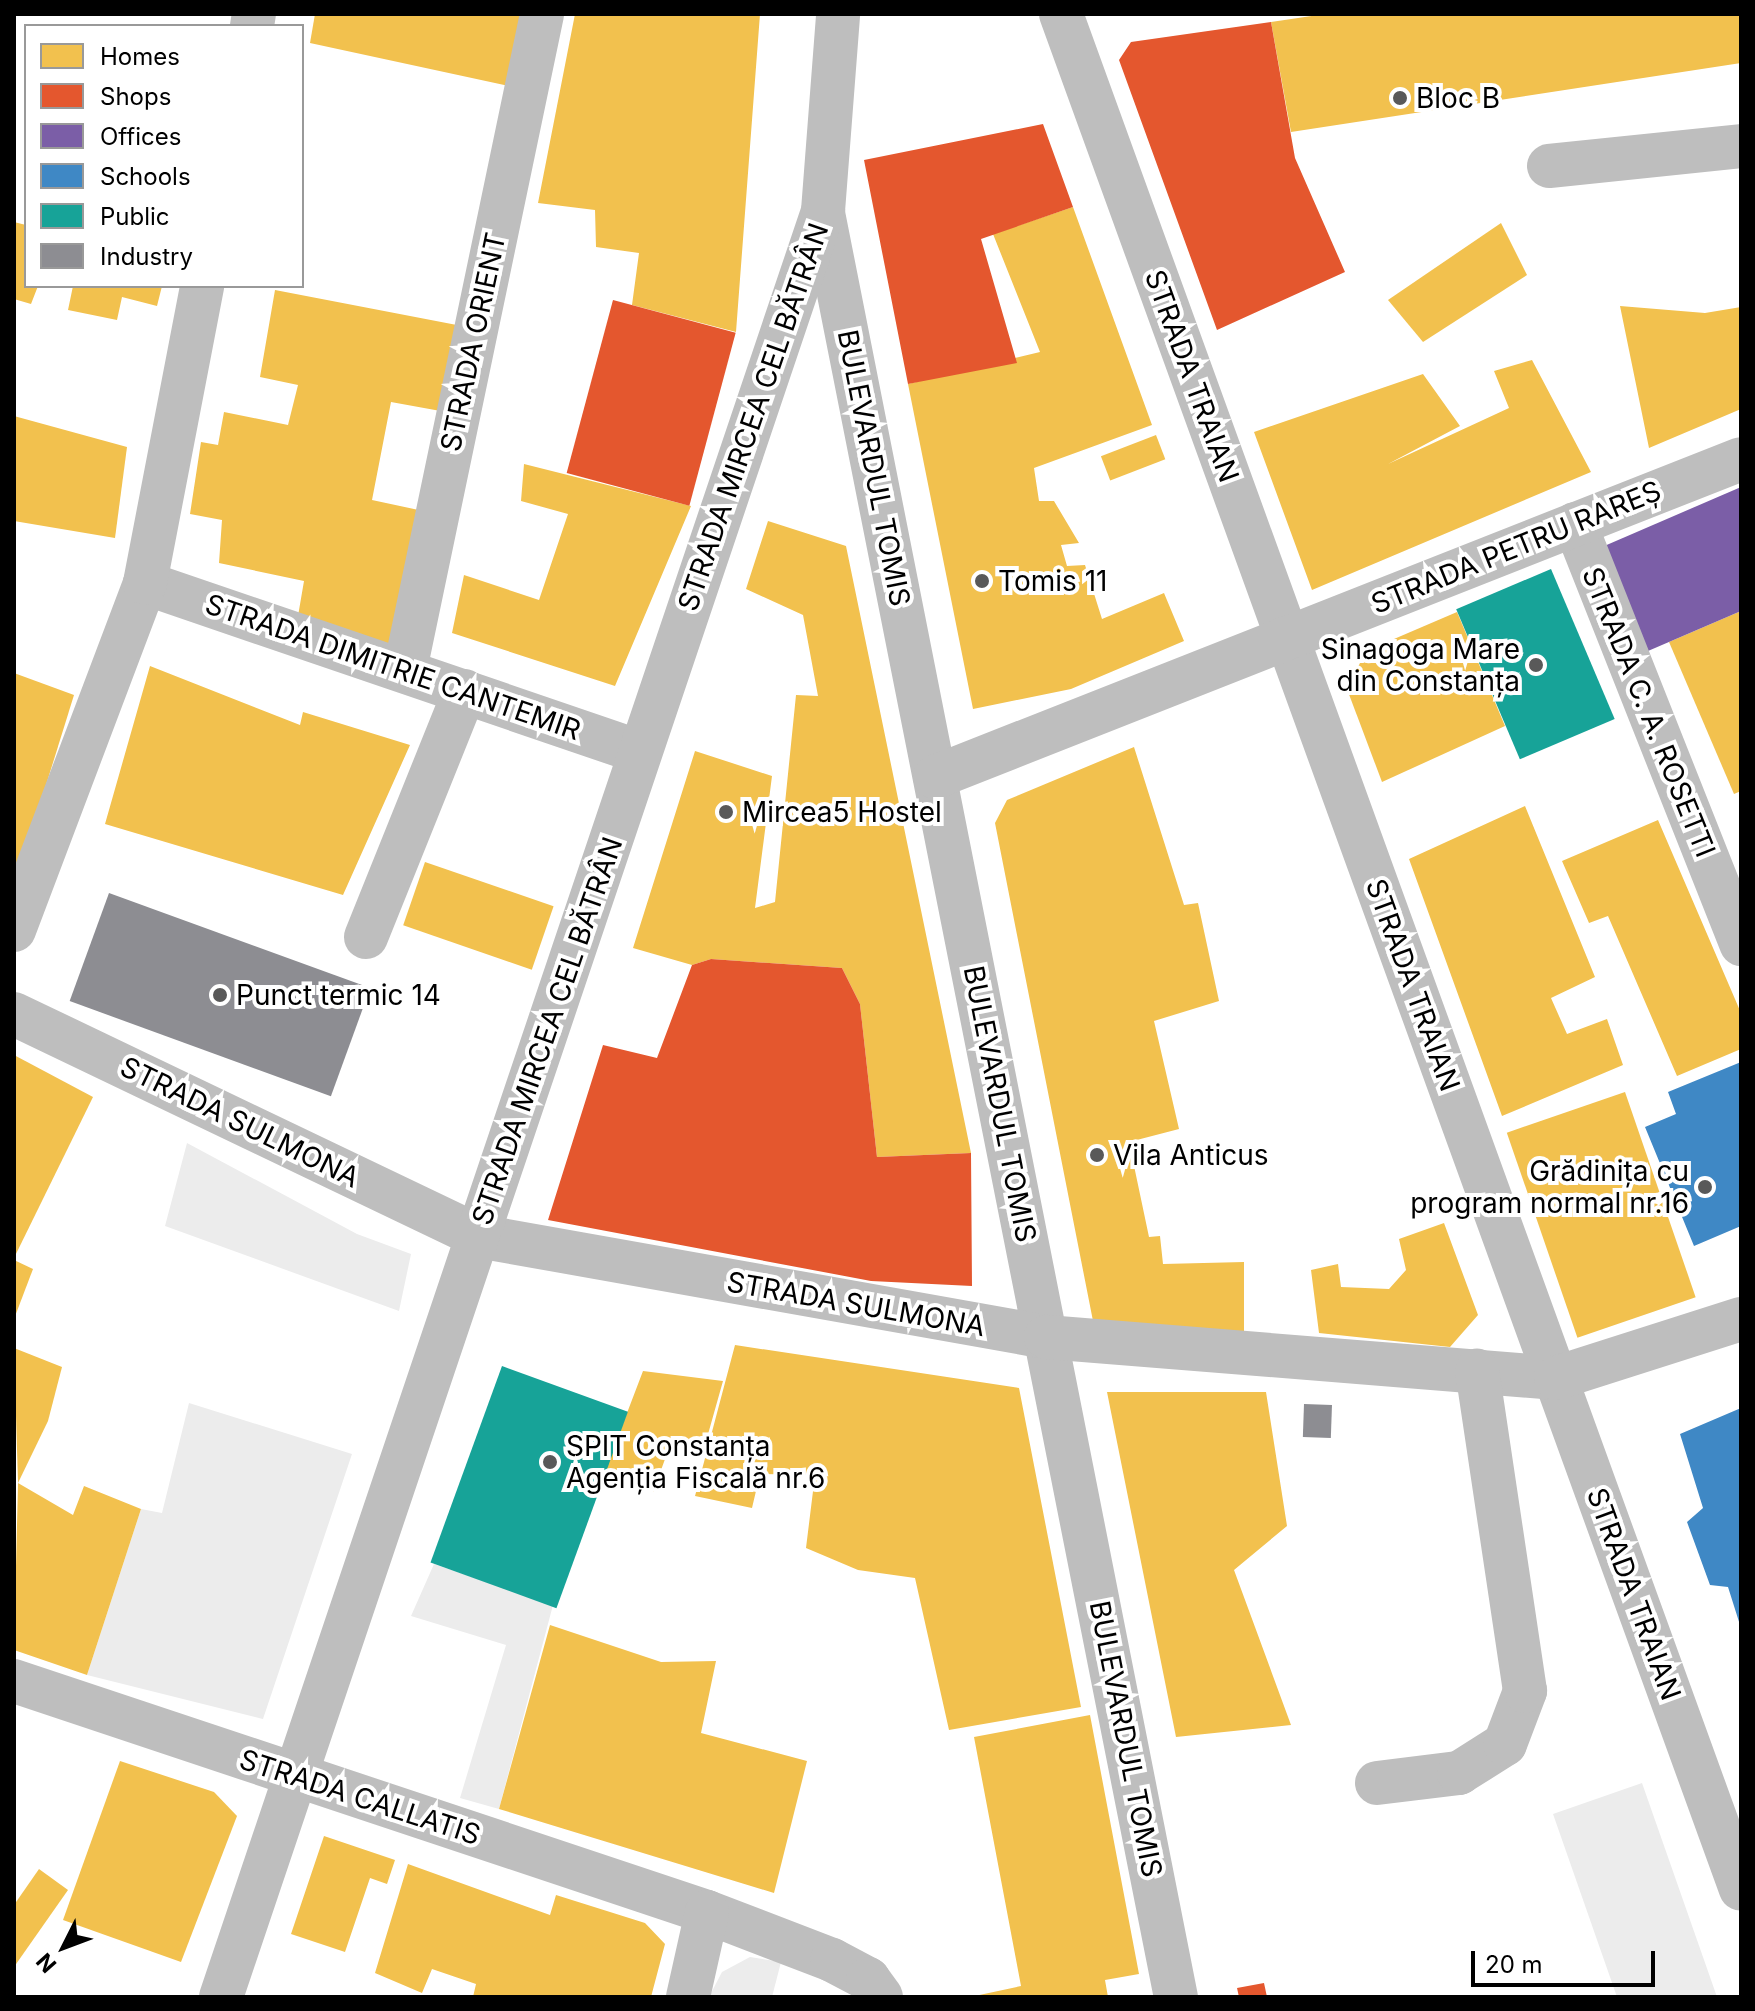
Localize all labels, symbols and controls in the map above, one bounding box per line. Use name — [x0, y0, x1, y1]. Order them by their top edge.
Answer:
legend — [24, 24, 304, 288]
text: Homes — [100, 42, 180, 71]
place label: Bloc B — [1416, 81, 1500, 115]
text: Shops — [100, 82, 171, 111]
marker: Bloc B — [1391, 89, 1409, 107]
text: Offices — [100, 122, 181, 151]
text: Schools — [100, 162, 191, 191]
text: Public — [100, 202, 170, 231]
street label: STRADA MIRCEA CEL BĂTRÂN — [671, 219, 835, 615]
street label: STRADA ORIENT — [433, 230, 513, 454]
text: Industry — [100, 242, 193, 271]
street label: STRADA TRAIAN — [1138, 265, 1246, 487]
street label: BULEVARDUL TOMIS — [831, 327, 917, 609]
street label: STRADA PETRU RAREȘ — [1366, 473, 1666, 621]
street label: STRADA C. A. ROSETTI — [1575, 562, 1723, 862]
place label: Tomis 11 — [998, 564, 1107, 598]
marker: Tomis 11 — [973, 572, 991, 590]
street label: STRADA DIMITRIE CANTEMIR — [201, 587, 585, 747]
place label: Sinagoga Mare din Constanța — [1321, 632, 1520, 698]
marker: Sinagoga Mare din Constanța — [1527, 656, 1545, 674]
place label: Mircea5 Hostel — [742, 795, 942, 829]
marker: Mircea5 Hostel — [717, 803, 735, 821]
street label: STRADA MIRCEA CEL BĂTRÂN — [465, 833, 629, 1229]
street label: STRADA TRAIAN — [1359, 874, 1467, 1096]
street label: BULEVARDUL TOMIS — [957, 963, 1043, 1245]
place label: Punct termic 14 — [236, 978, 441, 1012]
marker: Punct termic 14 — [211, 986, 229, 1004]
street label: STRADA SULMONA — [115, 1050, 365, 1194]
place label: Vila Anticus — [1113, 1138, 1269, 1172]
marker: Vila Anticus — [1088, 1146, 1106, 1164]
place label: Grădinița cu program normal nr.16 — [1410, 1154, 1689, 1220]
marker: Grădinița cu program normal nr.16 — [1696, 1178, 1714, 1196]
street label: STRADA SULMONA — [724, 1265, 988, 1343]
place label: SPIT Constanța Agenția Fiscală nr.6 — [566, 1429, 825, 1495]
marker: SPIT Constanța Agenția Fiscală nr.6 — [541, 1453, 559, 1471]
street label: STRADA TRAIAN — [1580, 1483, 1688, 1705]
street label: BULEVARDUL TOMIS — [1083, 1598, 1169, 1880]
street label: STRADA CALLATIS — [235, 1742, 485, 1852]
north arrow — [24, 1907, 104, 1987]
scale bar — [1475, 1935, 1659, 1985]
text: N — [31, 1948, 61, 1978]
text: 20 m — [1485, 1950, 1543, 1979]

